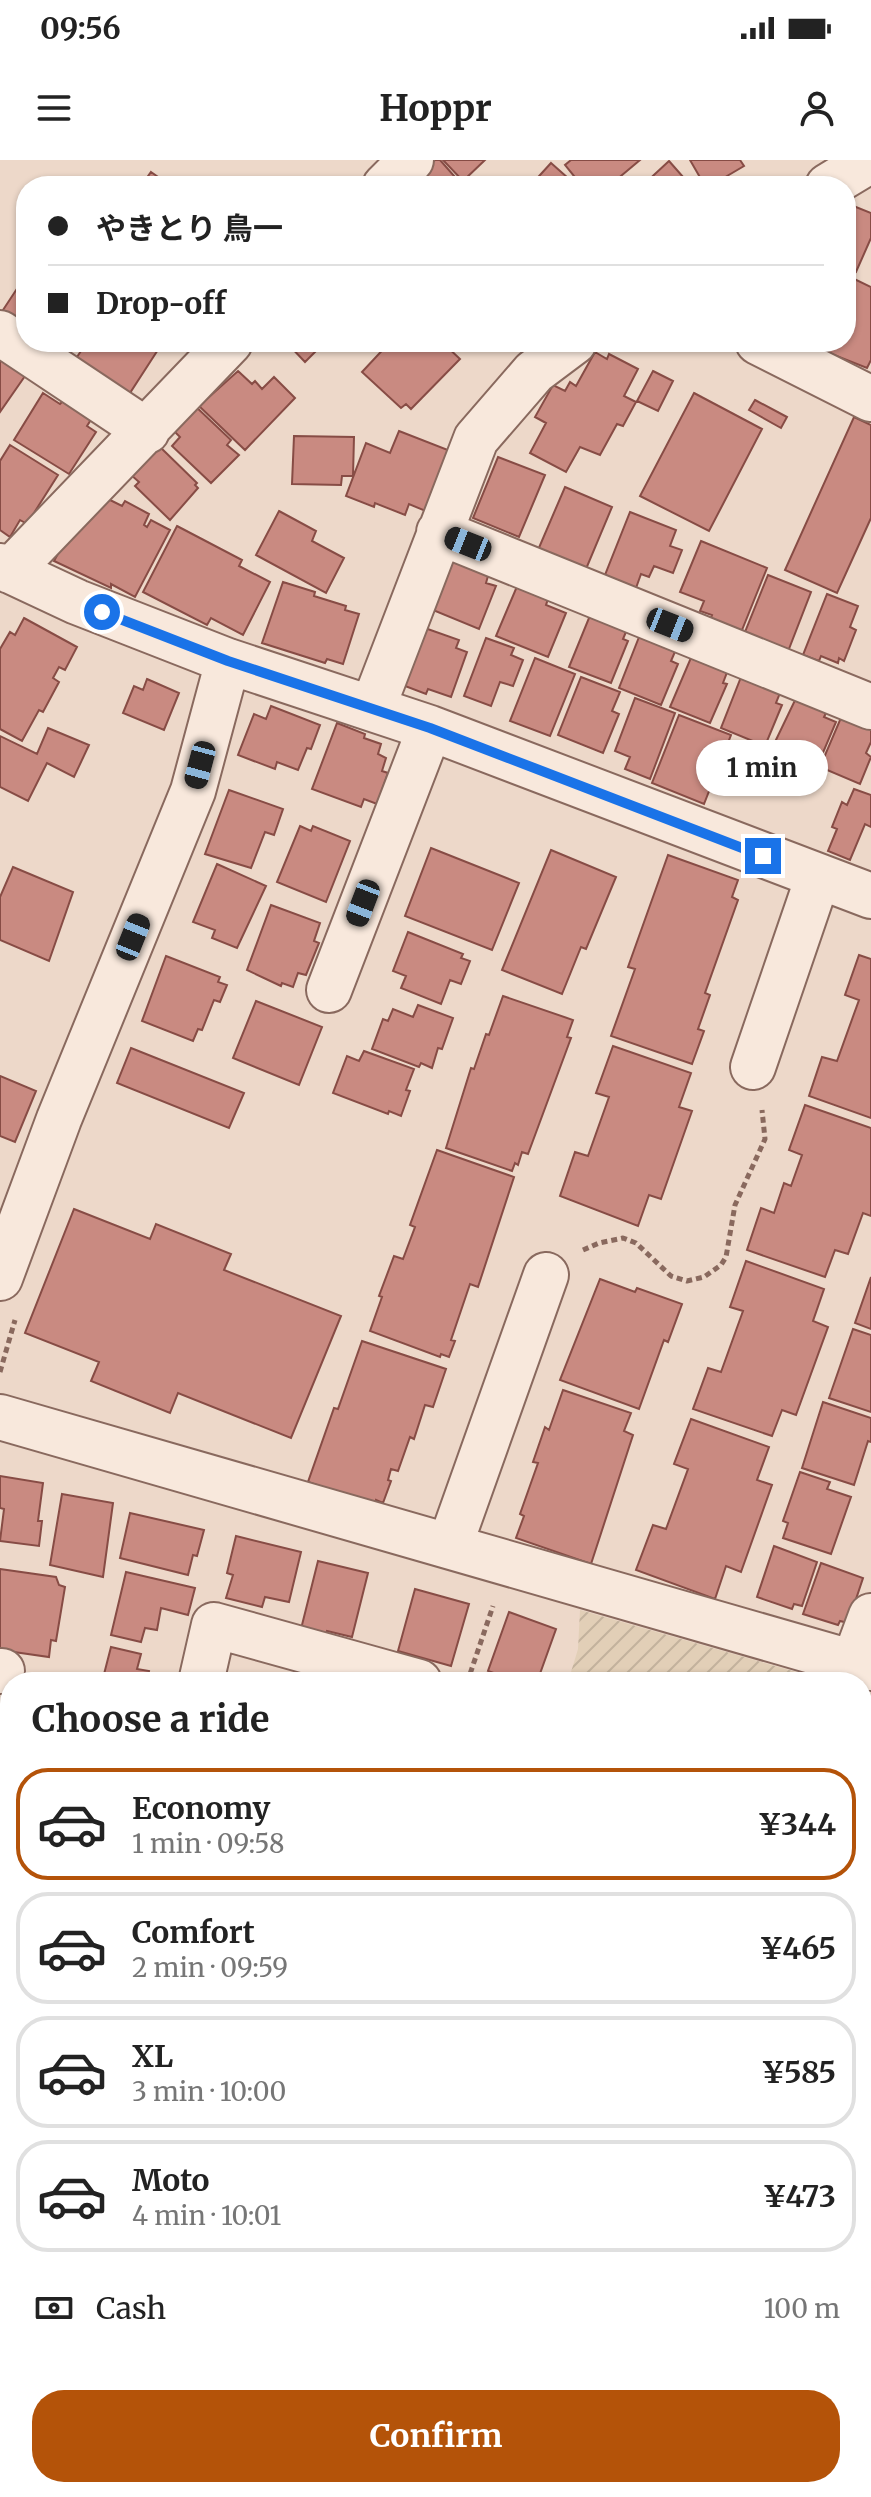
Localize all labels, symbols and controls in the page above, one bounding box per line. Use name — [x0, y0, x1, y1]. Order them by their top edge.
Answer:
text: 09:56 — [40, 9, 121, 47]
icon: menu — [32, 86, 76, 130]
text: Hoppr — [379, 86, 492, 131]
icon: person — [795, 86, 839, 130]
text: やきとり 鳥一 — [96, 209, 283, 247]
text: Drop-off — [96, 284, 226, 322]
car — [441, 524, 495, 564]
route start — [84, 594, 120, 630]
car — [643, 605, 697, 645]
car — [182, 739, 218, 791]
callout: 1 min — [697, 740, 829, 796]
text: 1 min — [727, 751, 797, 784]
route end — [745, 838, 781, 874]
car — [343, 876, 383, 930]
car — [113, 910, 153, 964]
text: Choose a ride — [32, 1697, 269, 1742]
icon: car — [36, 1788, 108, 1860]
text: Economy — [132, 1789, 270, 1827]
text: ¥344 — [758, 1805, 836, 1843]
text: 1 min · 09:58 — [132, 1827, 284, 1860]
icon: car — [36, 1912, 108, 1984]
text: Comfort — [132, 1913, 255, 1951]
text: ¥465 — [760, 1929, 836, 1967]
text: 2 min · 09:59 — [132, 1951, 288, 1984]
icon: car — [36, 2036, 108, 2108]
text: XL — [132, 2037, 173, 2075]
text: ¥585 — [761, 2053, 836, 2091]
text: 3 min · 10:00 — [132, 2075, 286, 2108]
icon: car — [36, 2160, 108, 2232]
text: Moto — [132, 2161, 210, 2199]
text: ¥473 — [763, 2177, 836, 2215]
text: 4 min · 10:01 — [132, 2199, 281, 2232]
icon: cash — [32, 2286, 76, 2330]
text: Cash — [96, 2289, 166, 2327]
text: 100 m — [764, 2292, 840, 2325]
button: Confirm — [32, 2390, 840, 2482]

